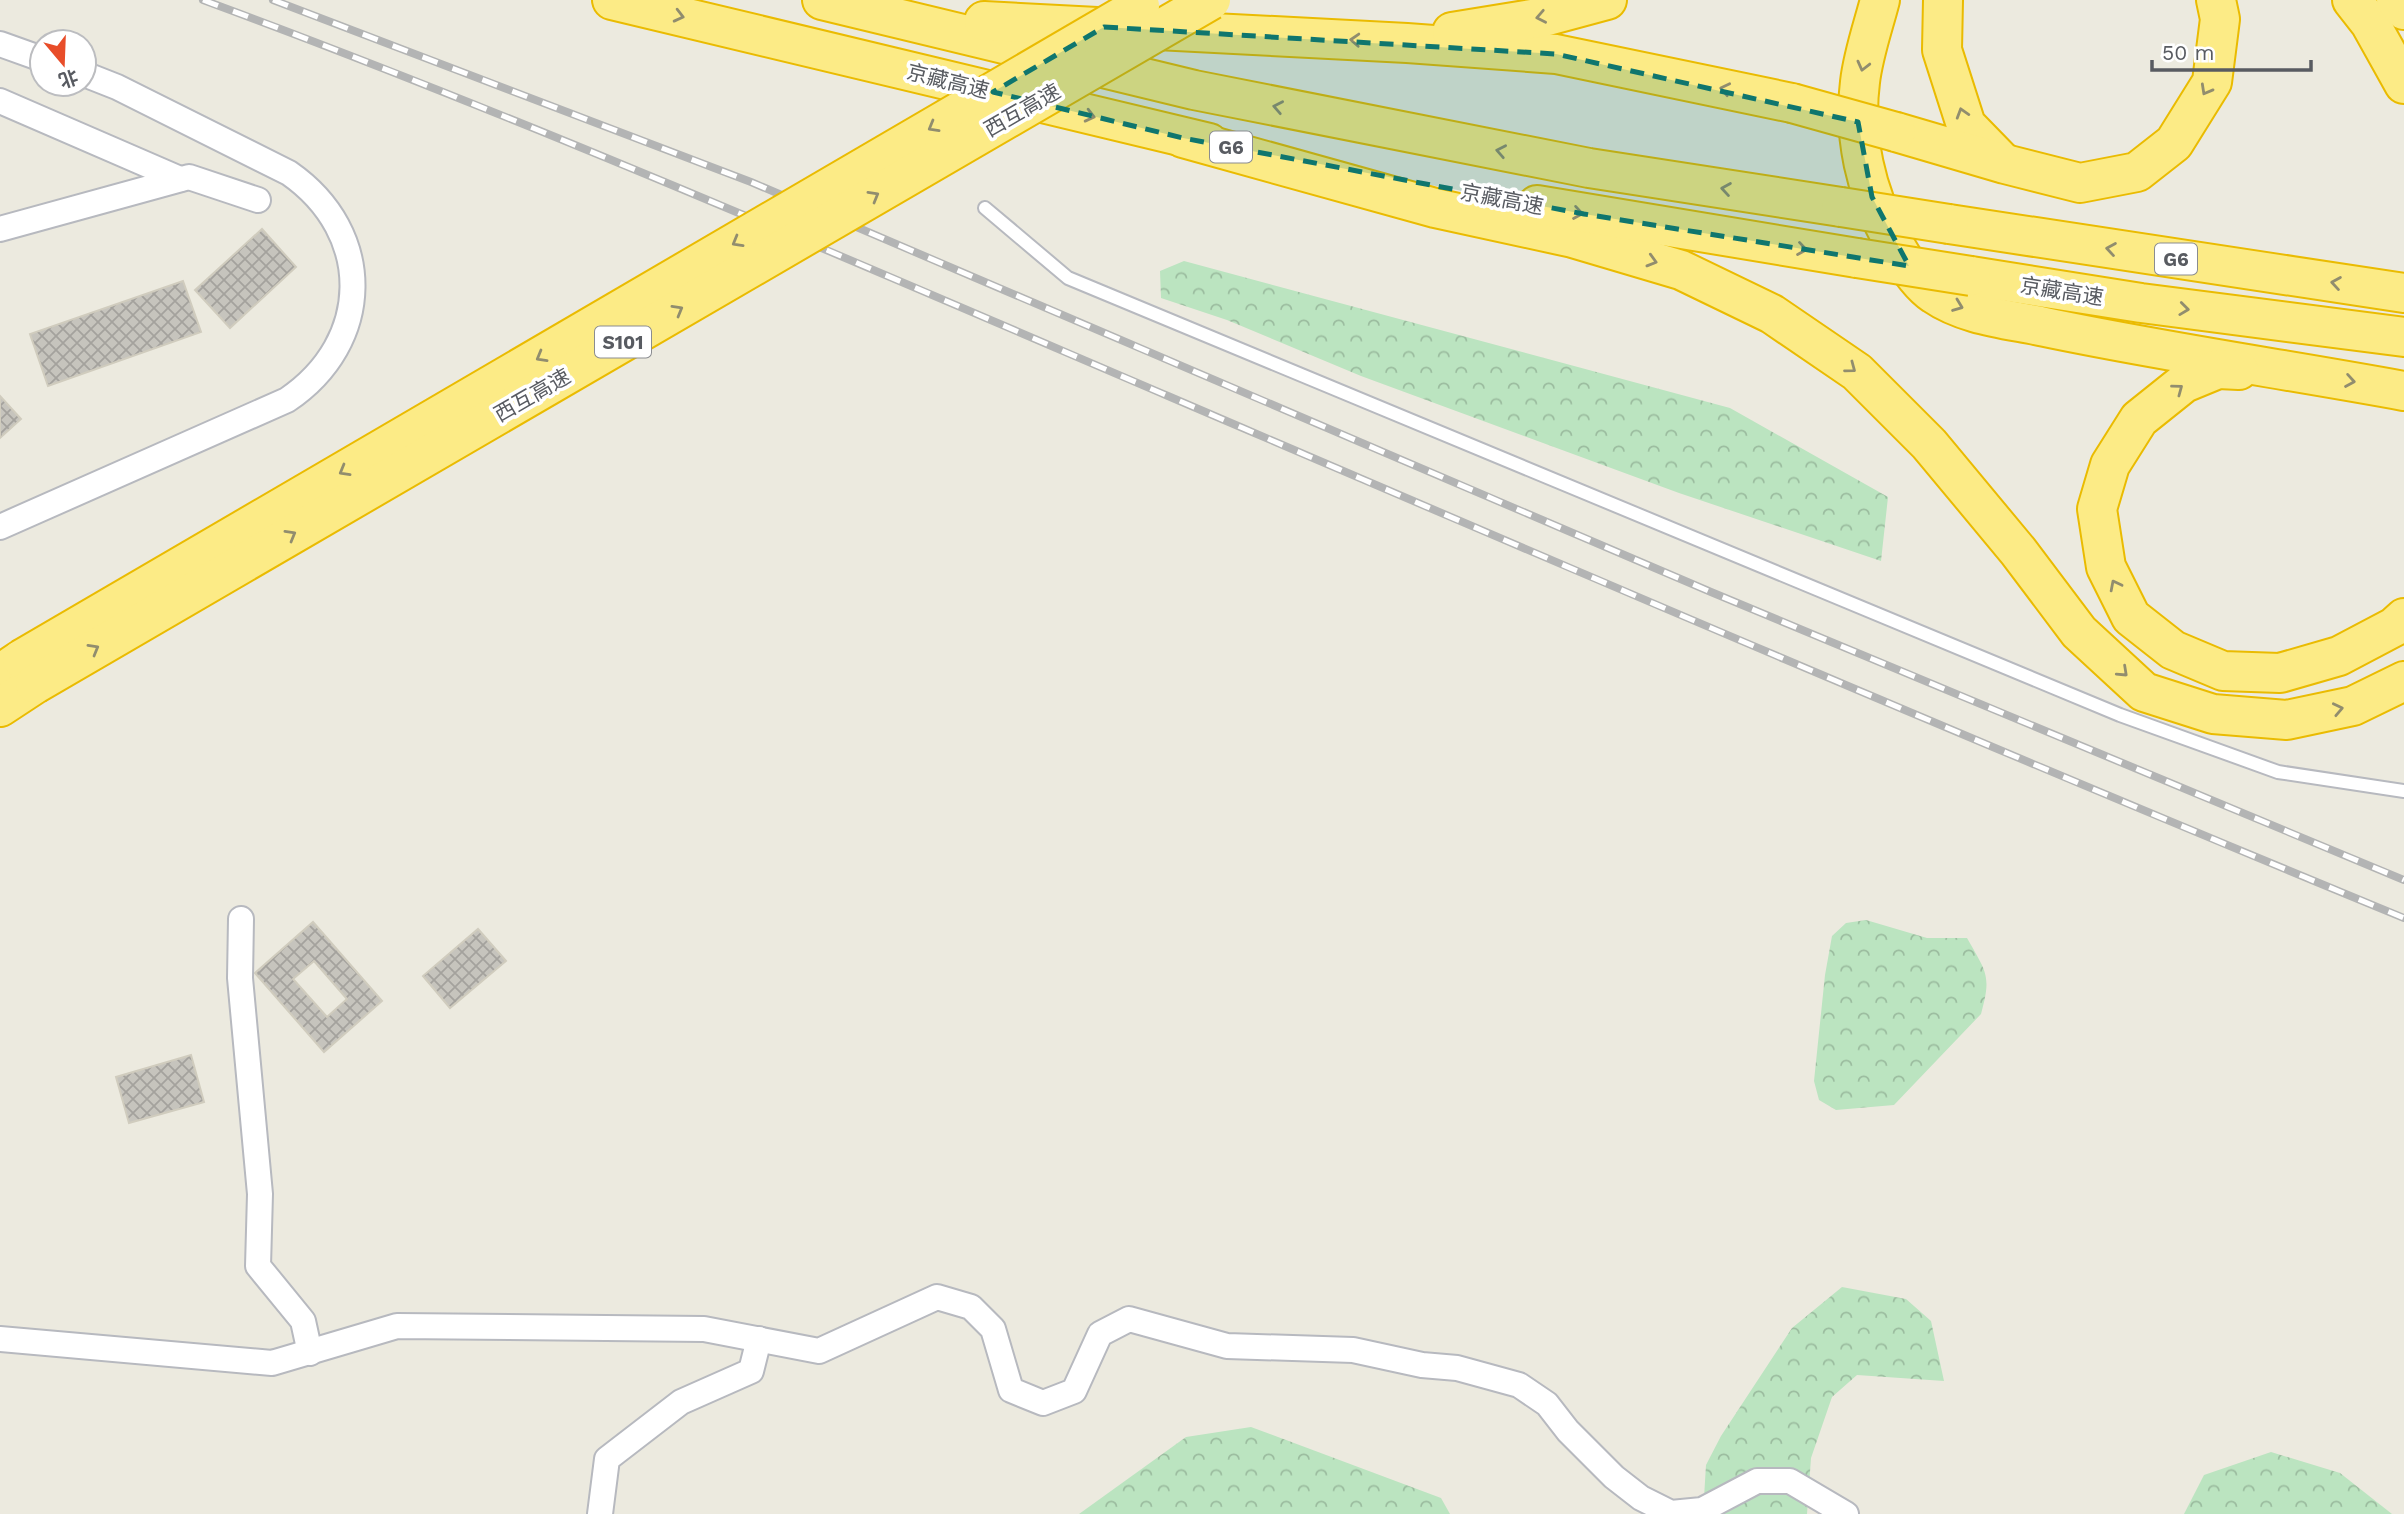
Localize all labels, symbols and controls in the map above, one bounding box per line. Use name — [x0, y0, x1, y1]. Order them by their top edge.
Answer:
one-way arrow — [673, 8, 685, 22]
one-way arrow — [1535, 9, 1547, 24]
north arrow — [28, 28, 98, 98]
scale bar — [2152, 28, 2311, 72]
one-way arrow — [1349, 33, 1360, 48]
text: 50 m — [2162, 40, 2214, 65]
street label: 京藏高速 — [904, 59, 992, 103]
one-way arrow — [1857, 60, 1871, 72]
text: 北 — [56, 65, 81, 93]
street label: 西互高速 — [979, 78, 1065, 142]
one-way arrow — [1719, 83, 1731, 98]
one-way arrow — [2201, 83, 2214, 96]
one-way arrow — [1272, 100, 1284, 115]
one-way arrow — [1084, 107, 1096, 122]
one-way arrow — [1956, 107, 1970, 119]
one-way arrow — [928, 119, 941, 132]
road number: G6 — [1210, 132, 1252, 162]
one-way arrow — [1495, 144, 1507, 159]
street label: 京藏高速 — [1458, 179, 1546, 219]
one-way arrow — [1720, 182, 1731, 197]
one-way arrow — [867, 191, 880, 204]
one-way arrow — [1572, 205, 1584, 220]
one-way arrow — [732, 234, 744, 247]
one-way arrow — [1796, 241, 1808, 256]
one-way arrow — [2106, 242, 2117, 257]
road number: G6 — [2155, 244, 2197, 274]
one-way arrow — [1646, 253, 1658, 268]
street label: 京藏高速 — [2019, 272, 2105, 310]
one-way arrow — [2330, 276, 2342, 291]
one-way arrow — [1952, 298, 1964, 312]
one-way arrow — [2178, 301, 2190, 316]
one-way arrow — [670, 305, 683, 318]
road number: S101 — [595, 326, 651, 358]
one-way arrow — [535, 348, 548, 361]
one-way arrow — [1843, 360, 1856, 373]
street label: 西互高速 — [489, 363, 575, 427]
one-way arrow — [2344, 373, 2356, 388]
one-way arrow — [2170, 385, 2182, 397]
one-way arrow — [339, 463, 351, 476]
one-way arrow — [283, 530, 296, 543]
one-way arrow — [2110, 580, 2124, 592]
one-way arrow — [86, 645, 99, 658]
one-way arrow — [2115, 664, 2128, 677]
one-way arrow — [2332, 703, 2344, 718]

